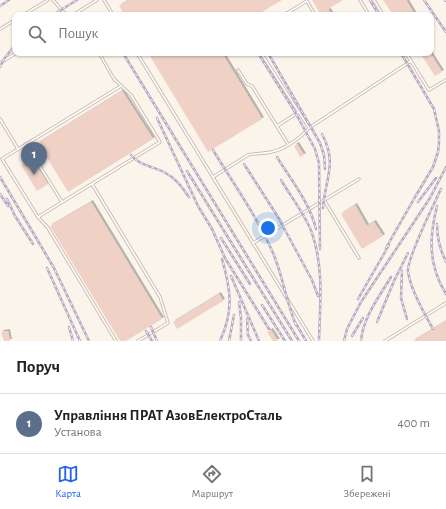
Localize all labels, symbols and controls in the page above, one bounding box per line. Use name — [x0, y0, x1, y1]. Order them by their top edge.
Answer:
search box — [12, 12, 434, 56]
icon: search — [26, 23, 48, 45]
text: Пошук — [58, 26, 98, 41]
pin: 1 — [21, 142, 47, 175]
your location — [258, 218, 278, 238]
text: Поруч — [16, 358, 60, 375]
text: Управління ПРАТ АзовЕлектроСталь — [54, 408, 282, 423]
text: 1 — [27, 417, 31, 430]
text: 400 m — [397, 417, 430, 430]
text: Установа — [54, 426, 102, 439]
tab: Карта — [55, 463, 81, 500]
tab: Маршрут — [192, 463, 233, 500]
tab: Збережені — [343, 463, 391, 500]

